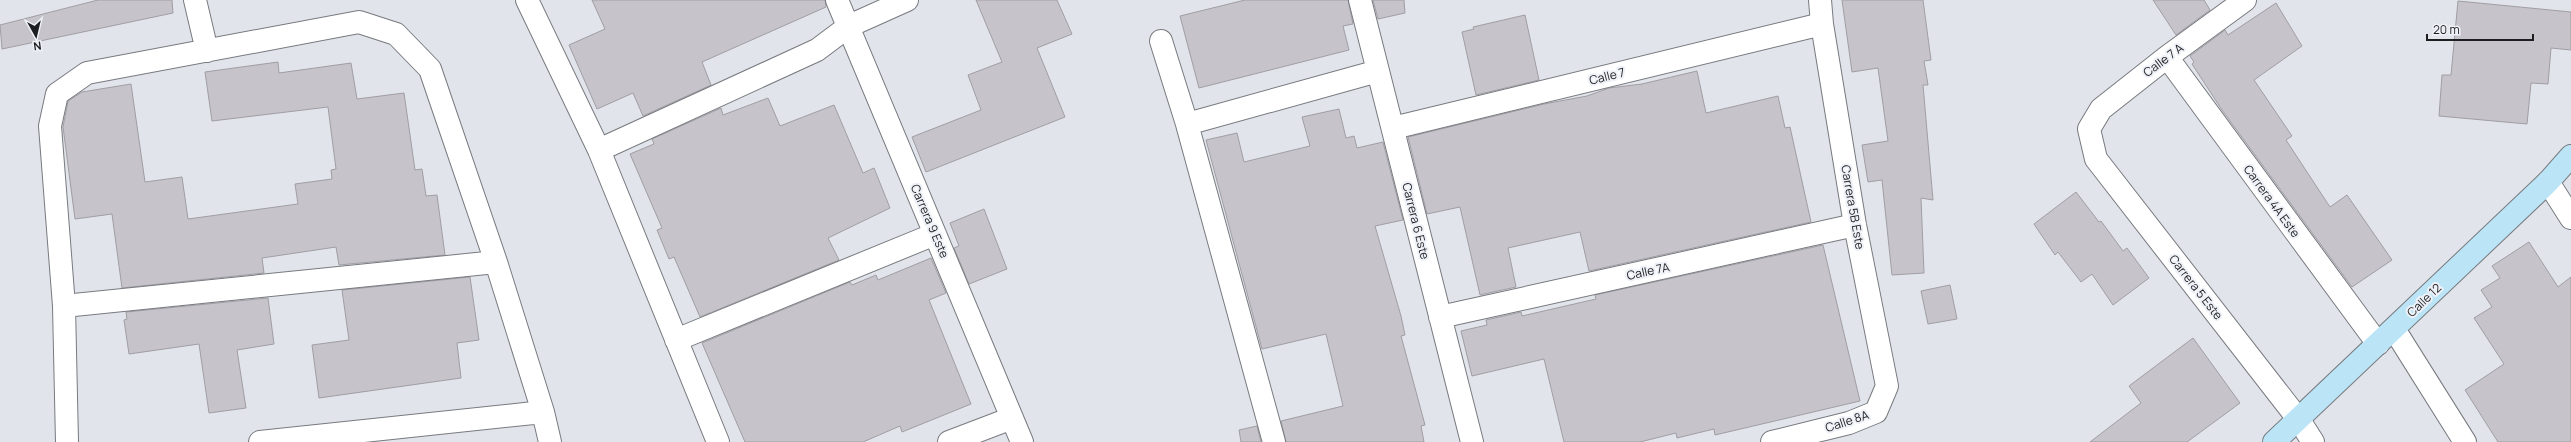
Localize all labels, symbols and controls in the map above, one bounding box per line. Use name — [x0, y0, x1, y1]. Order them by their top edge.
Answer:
north arrow — [16, 16, 56, 56]
scale bar — [2427, 16, 2533, 42]
text: 20 m — [2433, 21, 2460, 38]
text: N — [32, 38, 42, 54]
street label: Calle 7 A — [2139, 39, 2187, 81]
street label: Calle 7 — [1587, 63, 1627, 89]
street label: Carrera 4A Este — [2240, 161, 2304, 241]
street label: Carrera 5B Este — [1837, 163, 1869, 251]
street label: Carrera 6 Este — [1398, 181, 1434, 261]
street label: Carrera 9 Este — [907, 182, 953, 260]
street label: Carrera 5 Este — [2165, 251, 2227, 323]
street label: Calle 7A — [1625, 258, 1671, 284]
street label: Calle 12 — [2403, 279, 2445, 321]
street label: Calle 8A — [1823, 406, 1871, 436]

